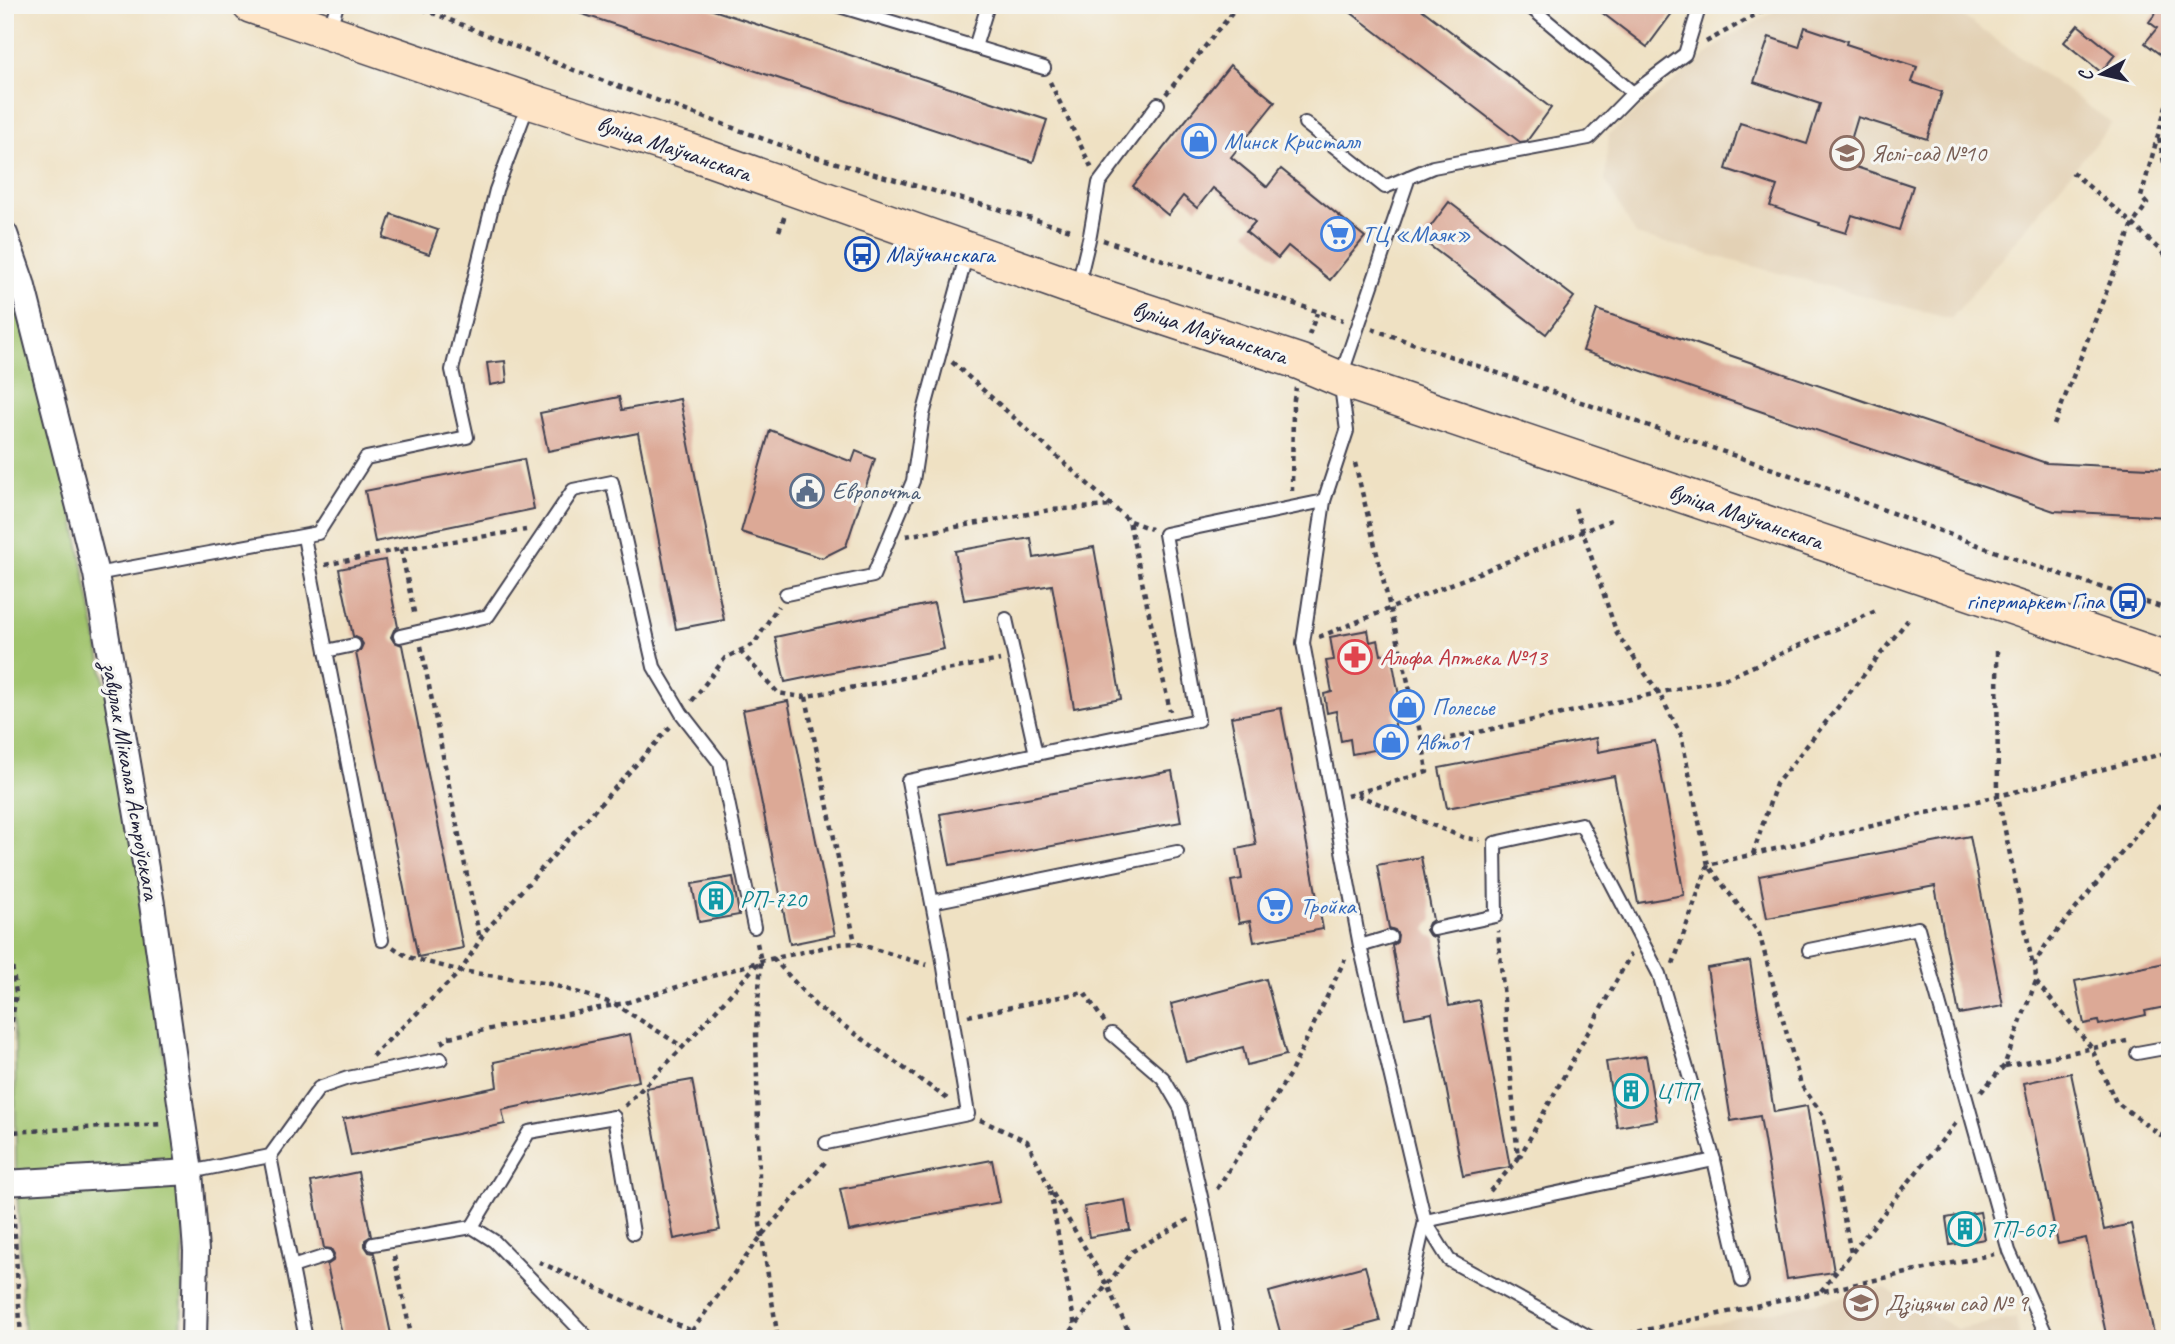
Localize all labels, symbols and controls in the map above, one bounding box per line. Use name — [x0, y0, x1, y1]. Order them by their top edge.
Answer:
north arrow — [2066, 38, 2136, 108]
text: С — [2073, 67, 2099, 83]
street label: вуліца Маўчанскага — [593, 108, 757, 189]
shop icon: Минск Кристалл — [1180, 122, 1218, 160]
place label: Минск Кристалл — [1224, 126, 1362, 156]
school or university icon: Яслі-сад №10 — [1828, 134, 1866, 172]
place label: Яслі-сад №10 — [1871, 138, 1988, 168]
supermarket icon: ТЦ «Маяк» — [1319, 215, 1357, 253]
place label: ТЦ «Маяк» — [1362, 219, 1471, 249]
bus stop icon: Маўчанскага — [843, 235, 881, 273]
place label: Маўчанскага — [886, 239, 997, 269]
street label: вуліца Маўчанскага — [1129, 293, 1293, 372]
public building icon: Европочта — [788, 472, 826, 510]
place label: Европочта — [832, 476, 921, 506]
street label: вуліца Маўчанскага — [1665, 476, 1829, 557]
bus stop icon: гіпермаркет Гіпа — [2109, 582, 2147, 620]
place label: гіпермаркет Гіпа — [1967, 586, 2106, 616]
pharmacy icon: Альфа Аптека №13 — [1336, 638, 1374, 676]
place label: Альфа Аптека №13 — [1380, 642, 1549, 672]
street label: завулак Мікалая Астроўскага — [94, 657, 167, 903]
shop icon: Полесье — [1388, 688, 1426, 726]
place label: Полесье — [1432, 692, 1497, 722]
shop icon: Авто1 — [1372, 723, 1410, 761]
place label: Авто1 — [1416, 727, 1470, 757]
building icon: РП-720 — [697, 880, 735, 918]
place label: РП-720 — [740, 884, 808, 914]
supermarket icon: Тройка — [1256, 887, 1294, 925]
place label: Тройка — [1300, 891, 1357, 921]
building icon: ЦТП — [1612, 1072, 1650, 1110]
place label: ЦТП — [1656, 1076, 1702, 1106]
building icon: ТП-607 — [1946, 1210, 1984, 1248]
place label: ТП-607 — [1990, 1214, 2057, 1244]
school or university icon: Дзіцячы сад № 9 — [1842, 1284, 1880, 1322]
place label: Дзіцячы сад № 9 — [1885, 1288, 2030, 1319]

